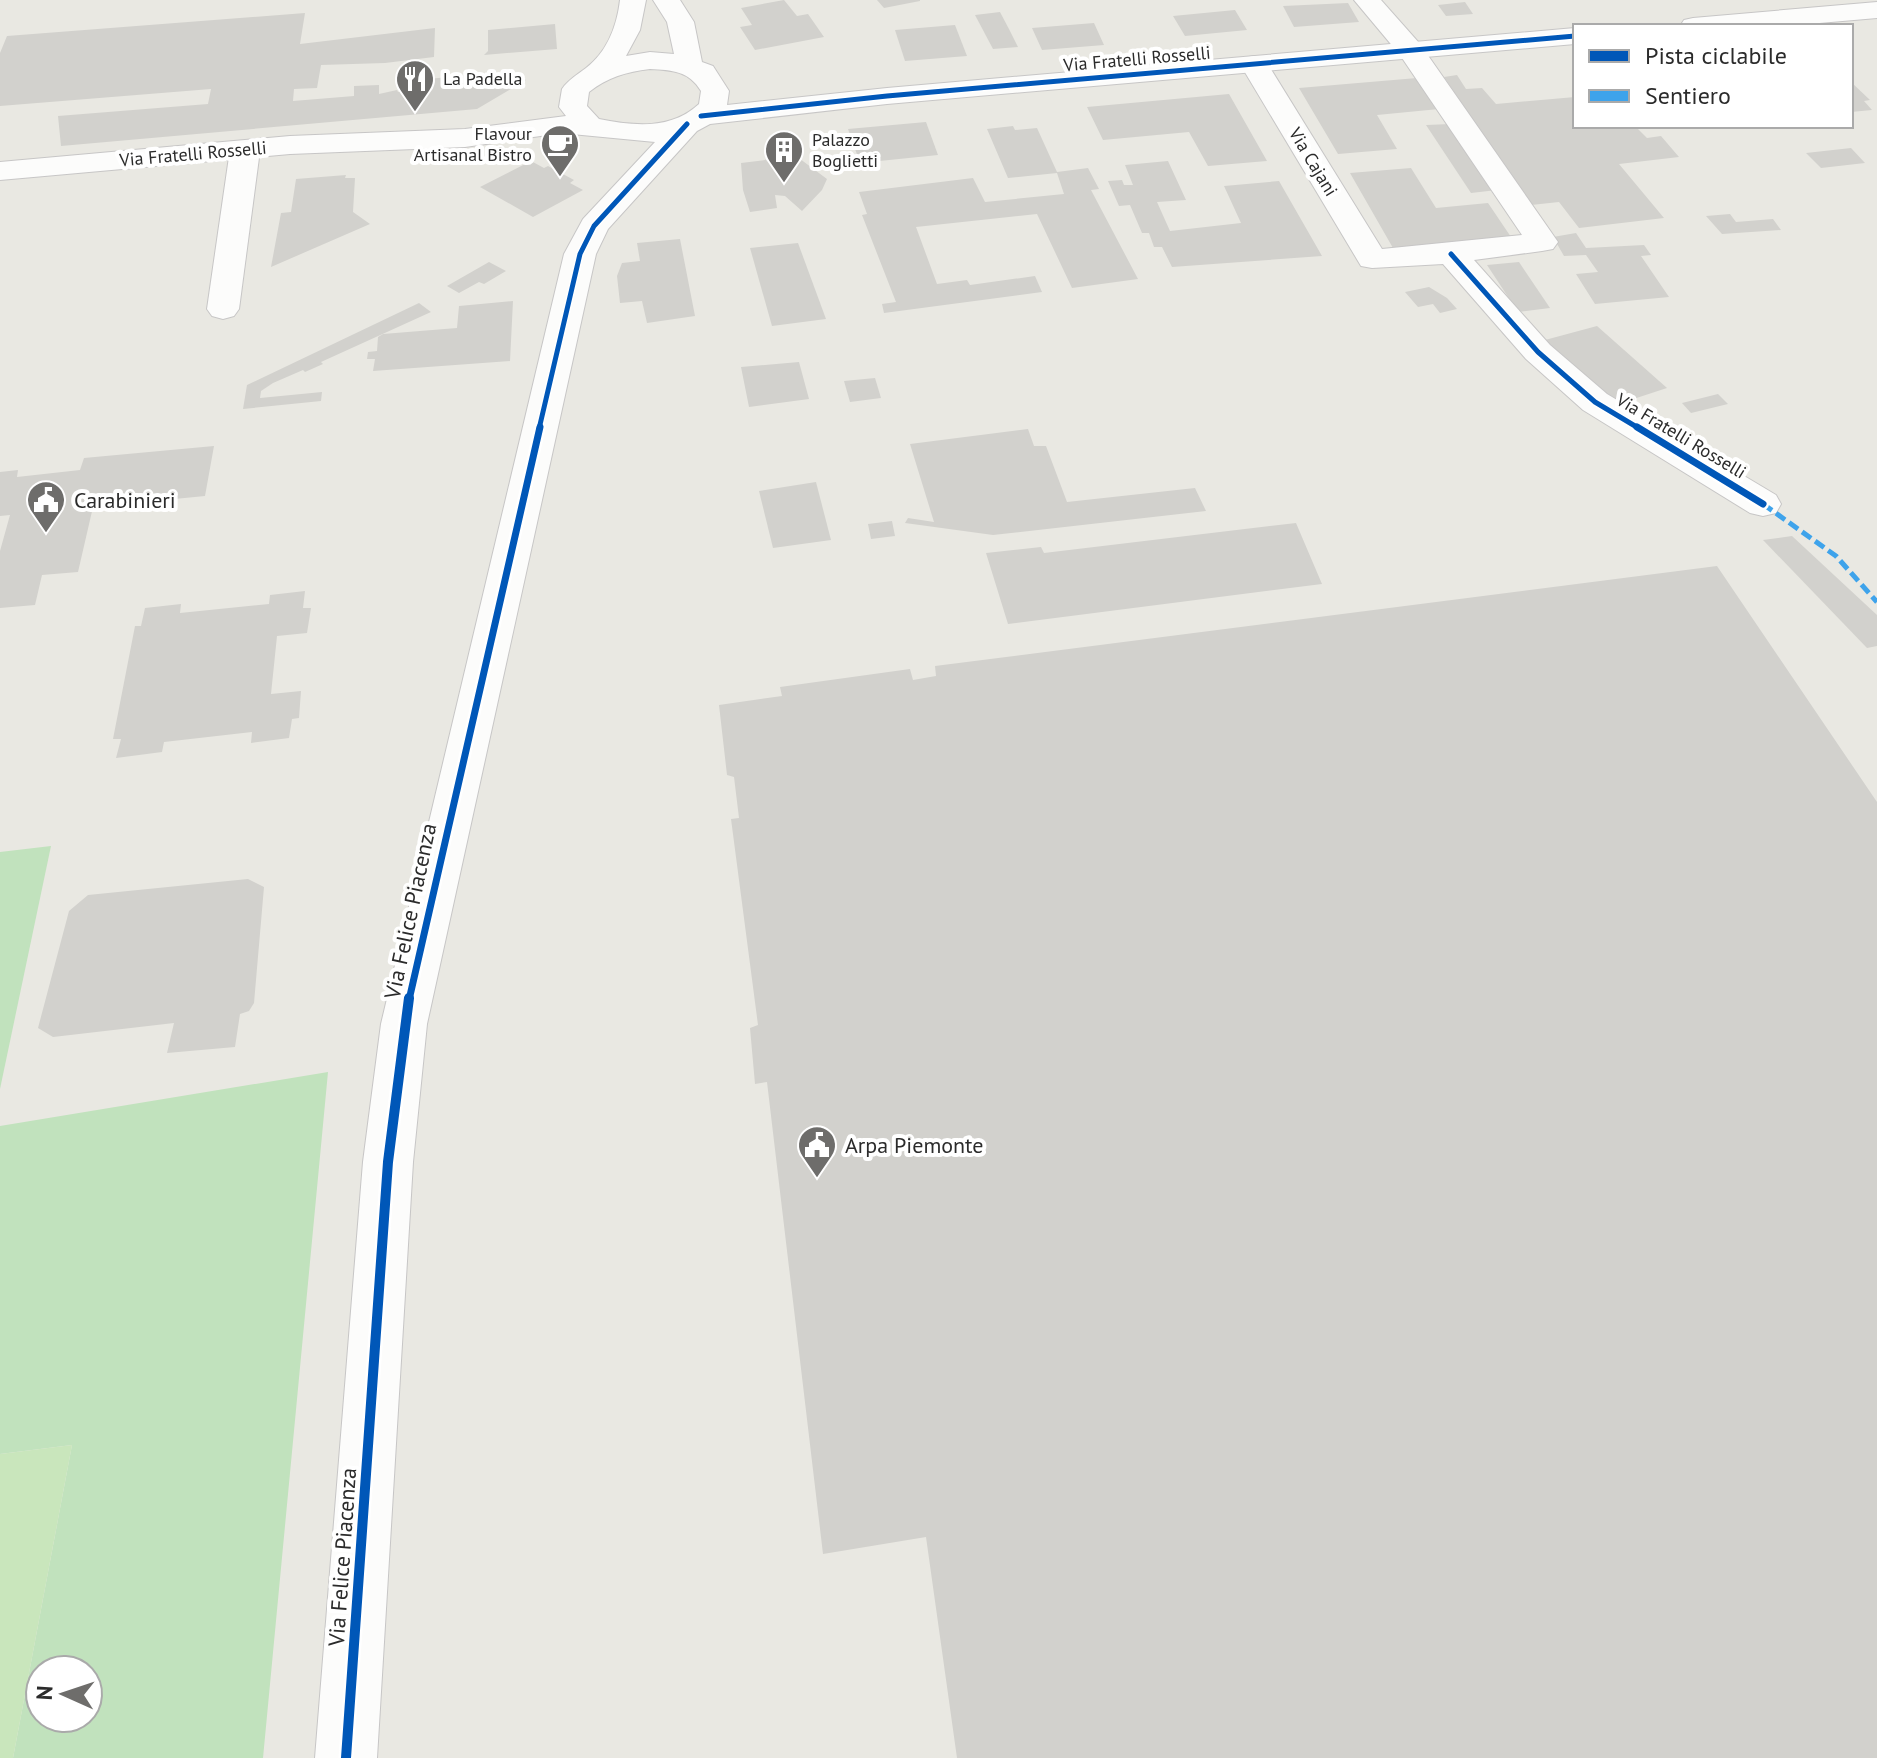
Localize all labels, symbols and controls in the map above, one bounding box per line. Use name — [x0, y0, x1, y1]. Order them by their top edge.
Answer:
legend — [1573, 24, 1853, 128]
text: Pista ciclabile — [1645, 40, 1787, 71]
street label: Via Fratelli Rosselli — [1062, 41, 1211, 76]
restaurant icon: La Padella — [394, 58, 436, 113]
place label: La Padella — [443, 67, 522, 90]
text: Sentiero — [1645, 80, 1731, 111]
place label: Flavour Artisanal Bistro — [414, 122, 532, 166]
street label: Via Cajani — [1283, 122, 1343, 200]
cafe icon: Flavour Artisanal Bistro — [539, 123, 581, 178]
place label: Palazzo Boglietti — [812, 128, 878, 172]
building icon: Palazzo Boglietti — [763, 129, 805, 184]
street label: Via Fratelli Rosselli — [118, 136, 267, 171]
street label: Via Fratelli Rosselli — [1611, 387, 1750, 483]
public building icon: Carabinieri — [25, 479, 67, 534]
place label: Carabinieri — [74, 486, 176, 514]
street label: Via Felice Piacenza — [377, 821, 442, 1002]
public building icon: Arpa Piemonte — [796, 1124, 838, 1179]
place label: Arpa Piemonte — [845, 1131, 984, 1159]
street label: Via Felice Piacenza — [322, 1467, 362, 1648]
north arrow — [24, 1654, 104, 1734]
text: N — [30, 1685, 58, 1701]

